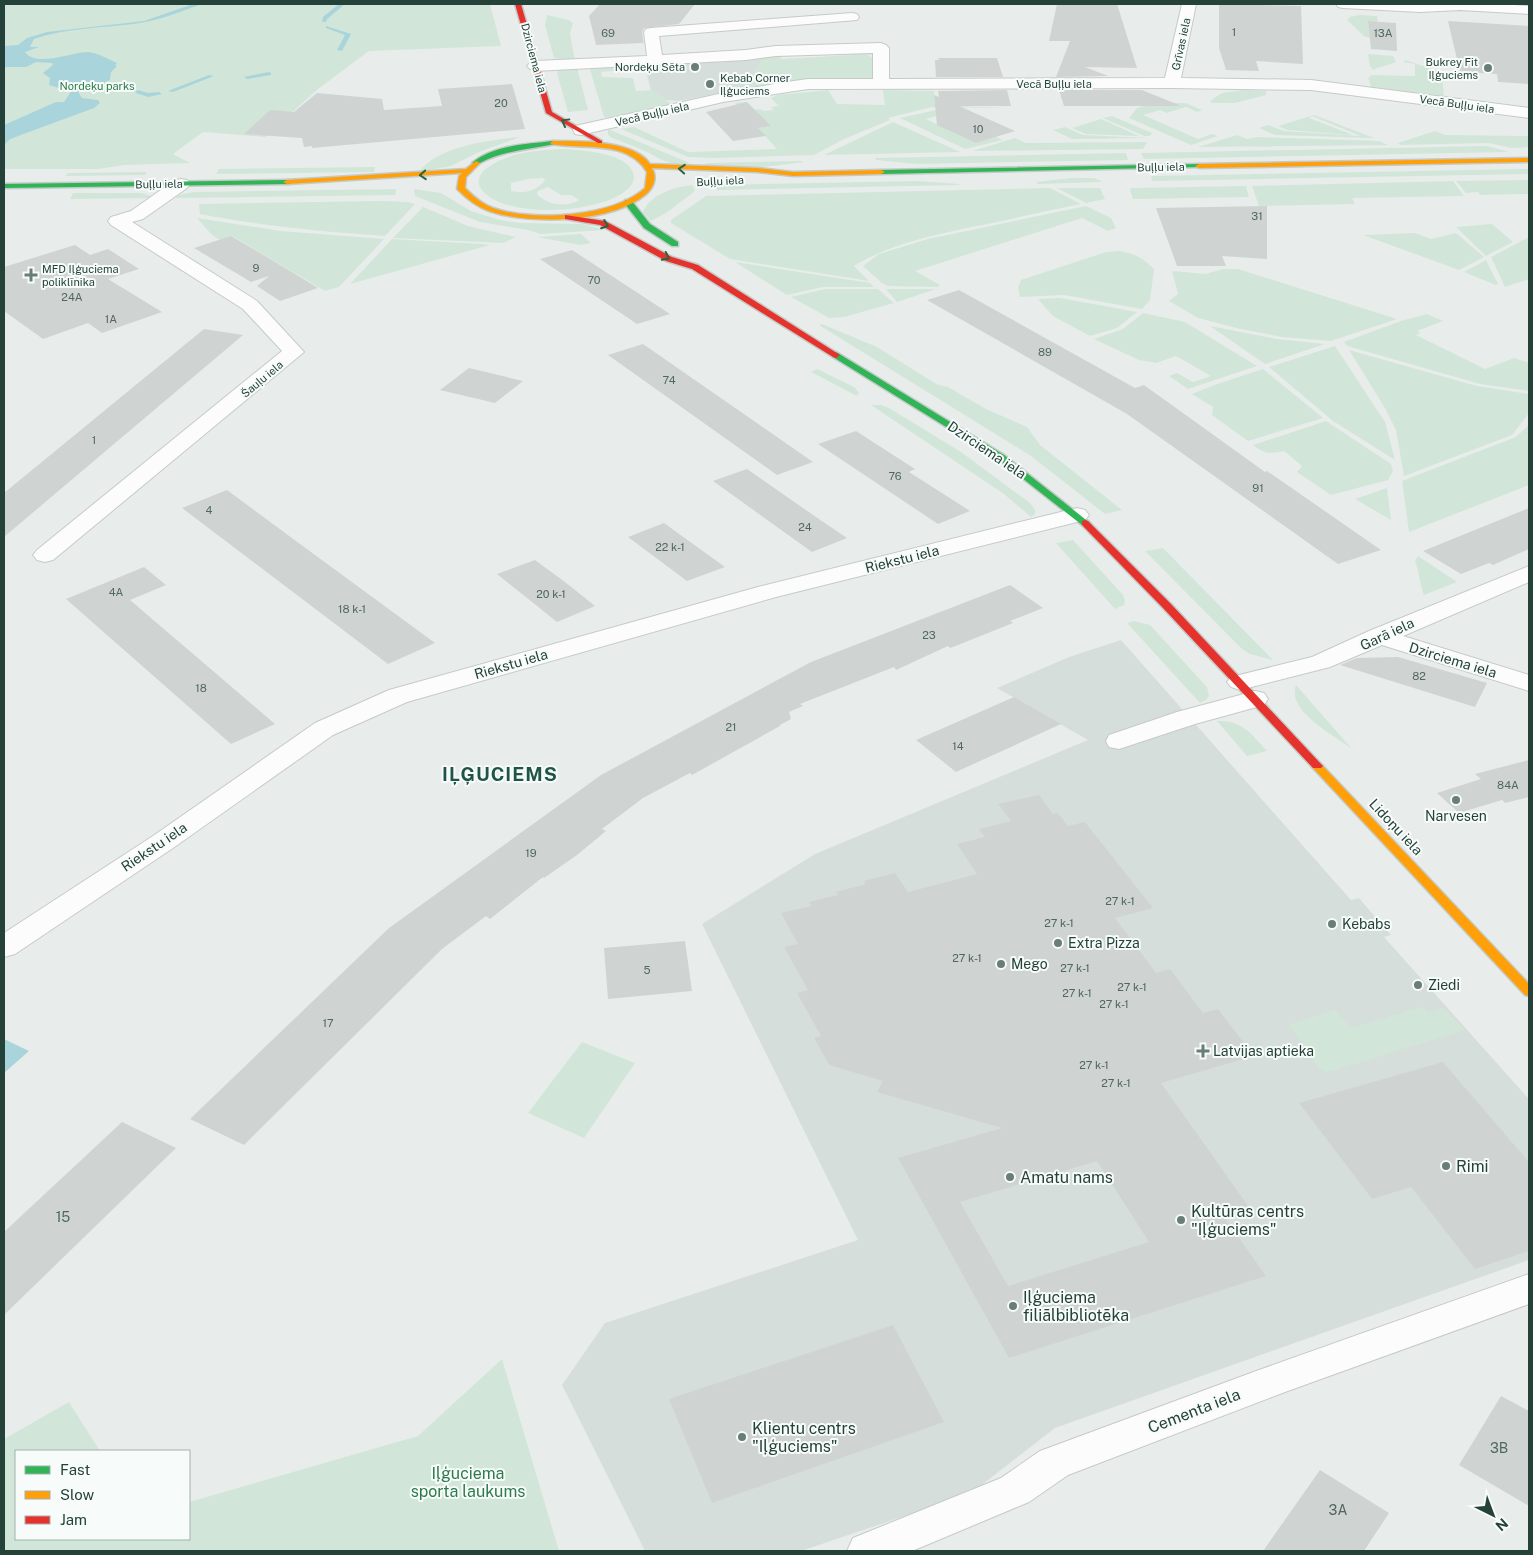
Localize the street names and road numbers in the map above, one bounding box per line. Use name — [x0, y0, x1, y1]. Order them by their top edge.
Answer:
street label: Grīvas iela — [1170, 17, 1192, 71]
street label: Dzirciema iela — [519, 22, 549, 94]
street label: Vecā Buļļu iela — [1016, 78, 1092, 90]
street label: Vecā Buļļu iela — [1419, 93, 1495, 115]
street label: Vecā Buļļu iela — [614, 100, 690, 128]
street label: Buļļu iela — [1137, 161, 1185, 173]
street label: Buļļu iela — [696, 174, 744, 188]
street label: Buļļu iela — [135, 178, 183, 190]
street label: Šauļu iela — [238, 357, 285, 400]
street label: Dzirciema iela — [945, 418, 1029, 482]
street label: Riekstu iela — [863, 542, 941, 576]
street label: Garā iela — [1357, 615, 1417, 653]
street label: Dzirciema iela — [1407, 639, 1499, 681]
street label: Riekstu iela — [472, 646, 550, 682]
street label: Lidoņu iela — [1366, 796, 1426, 858]
street label: Riekstu iela — [118, 819, 190, 875]
street label: Cementa iela — [1145, 1385, 1243, 1437]

